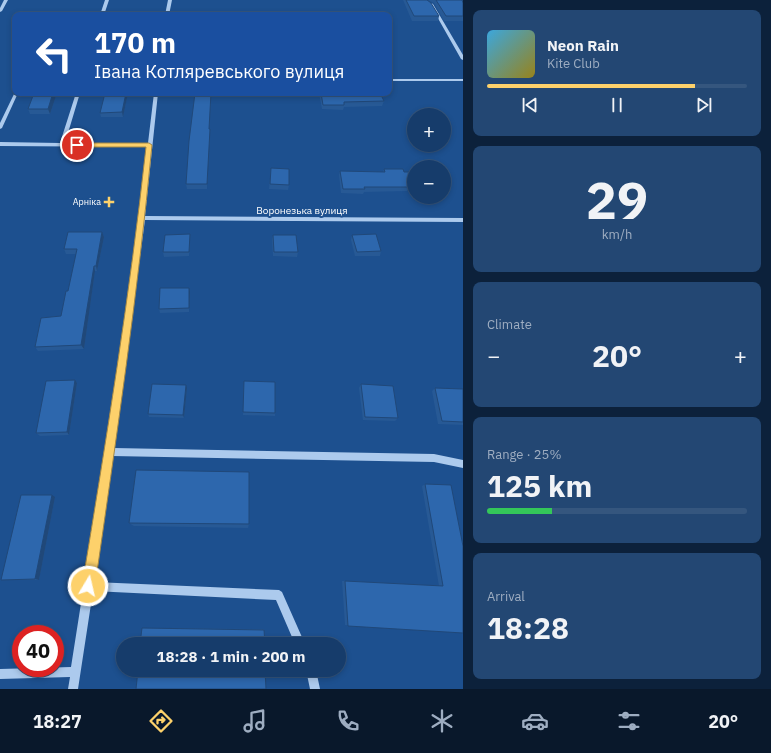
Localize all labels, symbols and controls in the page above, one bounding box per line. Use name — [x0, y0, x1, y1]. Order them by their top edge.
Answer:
text: 170 m — [94, 24, 176, 61]
icon: left — [28, 28, 80, 80]
text: Neon Rain — [547, 36, 619, 55]
text: Kite Club — [547, 55, 600, 72]
text: Івана Котляревського вулиця — [94, 60, 344, 83]
icon: previous — [519, 94, 541, 116]
icon: pause — [606, 94, 628, 116]
icon: next — [693, 94, 715, 116]
map controls — [407, 108, 451, 204]
button: + — [407, 108, 451, 152]
pin — [60, 128, 94, 162]
icon: arrive — [66, 134, 88, 156]
button: − — [407, 160, 451, 204]
text: 29 — [586, 166, 648, 233]
place label: Арніка — [73, 196, 101, 207]
marker: Арніка — [104, 197, 114, 207]
street label: Воронезька вулиця — [256, 204, 348, 217]
text: km/h — [602, 226, 632, 243]
text: Climate — [487, 316, 532, 333]
text: 20° — [592, 336, 642, 375]
text: − — [487, 341, 500, 370]
text: + — [734, 341, 747, 370]
text: Range · 25% — [487, 446, 561, 463]
text: 125 km — [487, 466, 592, 505]
position arrow — [67, 565, 109, 607]
text: Arrival — [487, 588, 525, 605]
text: 18:28 — [487, 608, 569, 647]
speed limit sign: 40 — [12, 625, 64, 677]
text: 18:28 · 1 min · 200 m — [157, 647, 305, 666]
icon: directions — [147, 707, 175, 735]
icon: music — [241, 707, 269, 735]
icon: phone — [334, 707, 362, 735]
icon: climate — [428, 707, 456, 735]
icon: car — [521, 707, 549, 735]
icon: filters — [615, 707, 643, 735]
text: 18:27 — [33, 710, 82, 733]
text: 20° — [708, 710, 738, 733]

